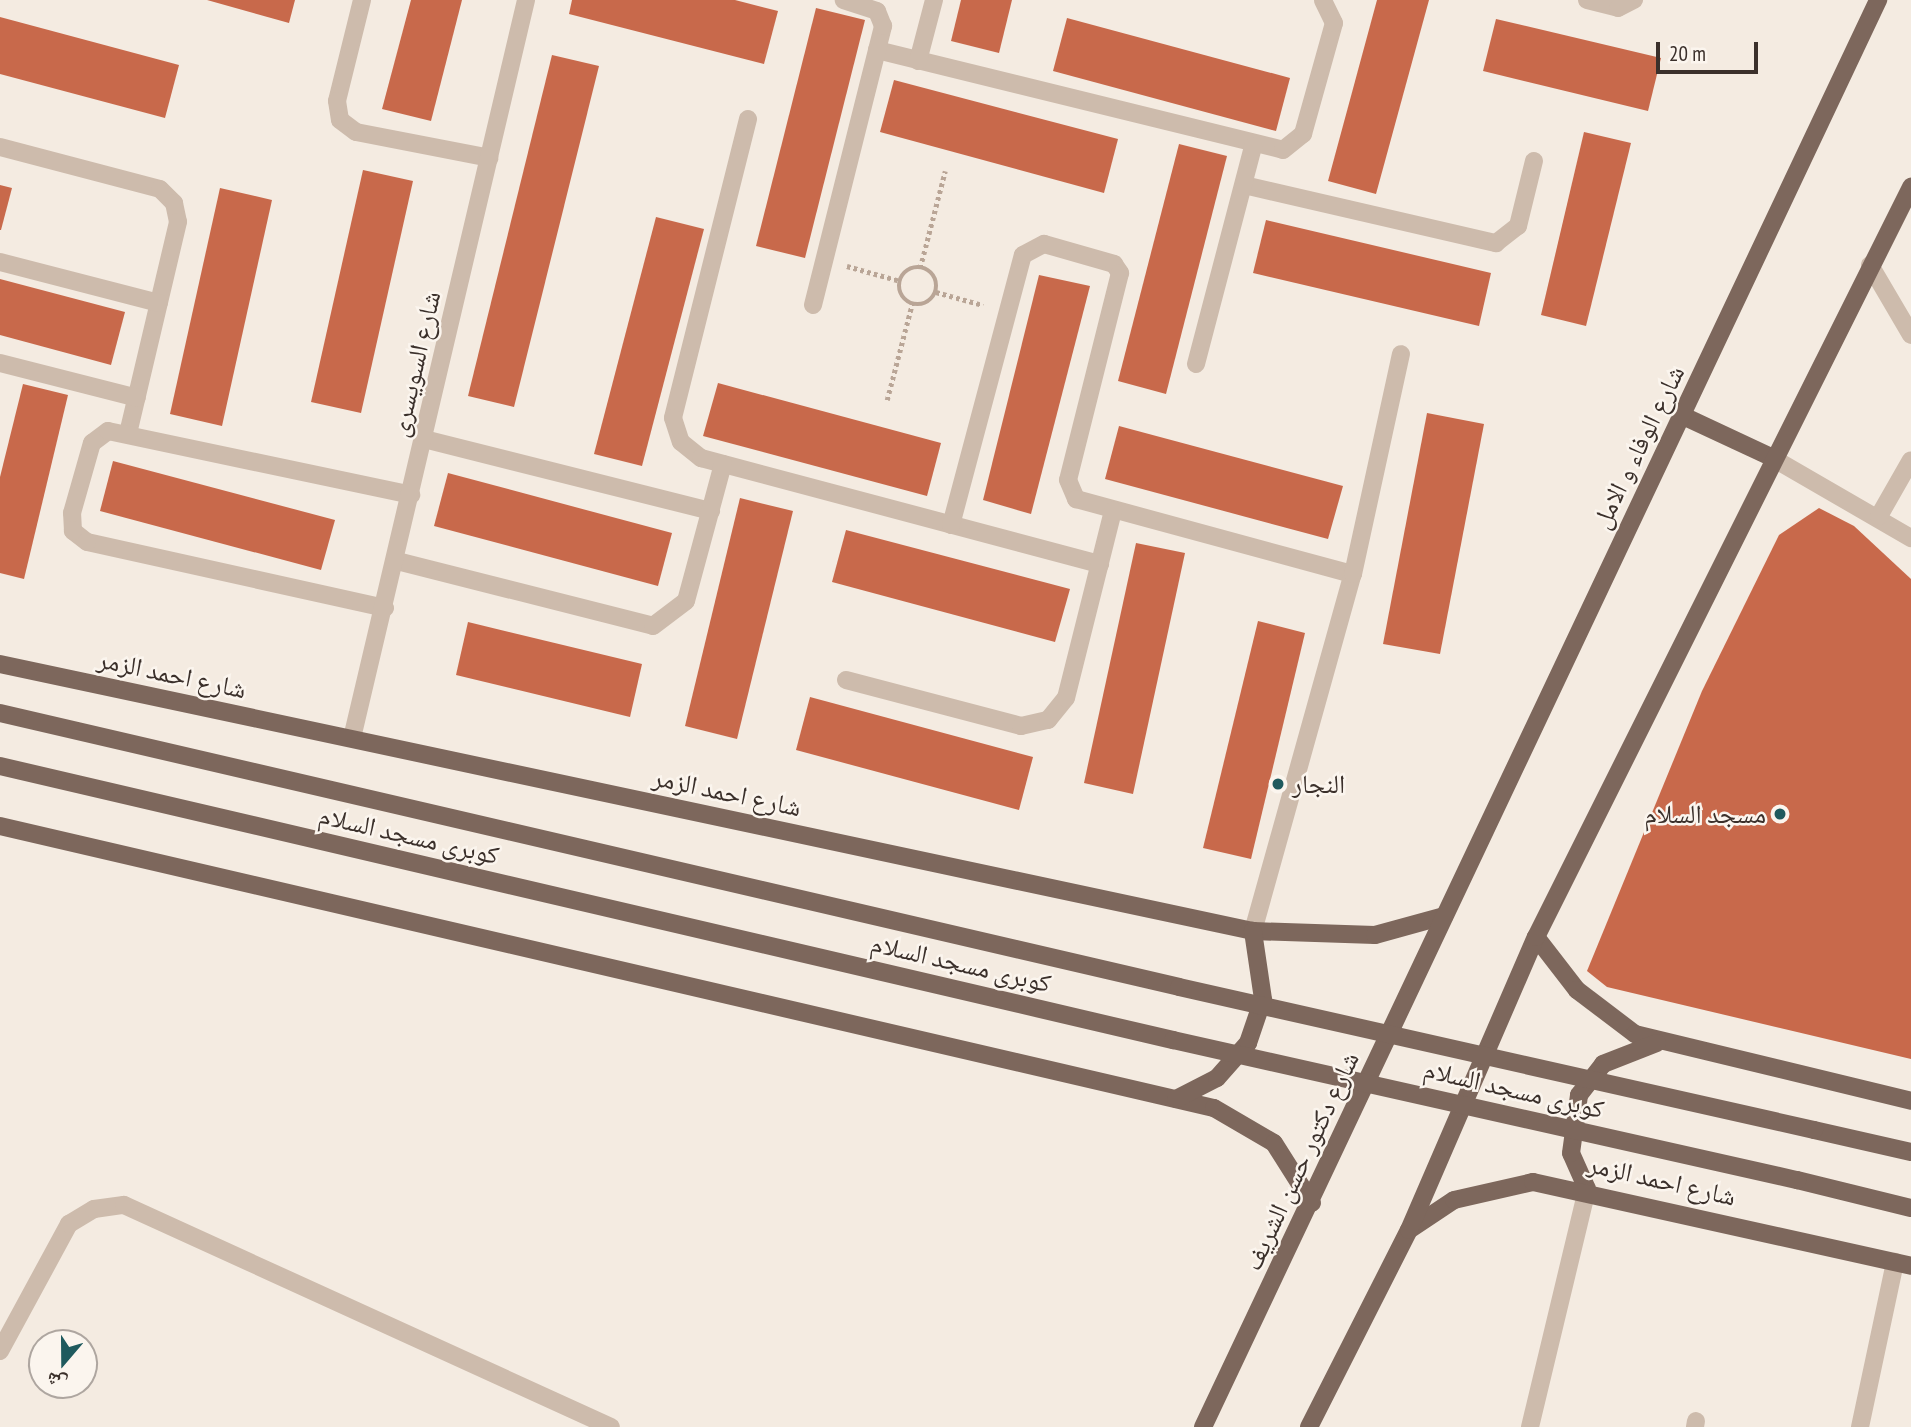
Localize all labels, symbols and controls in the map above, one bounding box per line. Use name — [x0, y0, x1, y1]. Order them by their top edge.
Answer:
scale bar — [1659, 28, 1760, 72]
text: 20 m — [1669, 40, 1706, 67]
street label: شارع السويسرى — [383, 288, 447, 440]
street label: شارع الوفاء و الامل — [1585, 360, 1691, 534]
street label: شارع احمد الزمر — [95, 643, 249, 705]
street label: شارع احمد الزمر — [650, 761, 804, 823]
place label: النجار — [1292, 768, 1345, 800]
marker: النجار — [1270, 776, 1286, 792]
place label: مسجد السلام — [1644, 798, 1766, 830]
street label: كوبرى مسجد السلام — [316, 799, 502, 871]
marker: مسجد السلام — [1772, 806, 1788, 822]
street label: كوبرى مسجد السلام — [868, 927, 1054, 999]
street label: شارع دكتور حسن الشريف — [1237, 1047, 1365, 1275]
street label: كوبرى مسجد السلام — [1421, 1053, 1607, 1125]
street label: شارع احمد الزمر — [1585, 1148, 1739, 1212]
north arrow — [28, 1329, 98, 1399]
text: ش — [43, 1367, 70, 1397]

